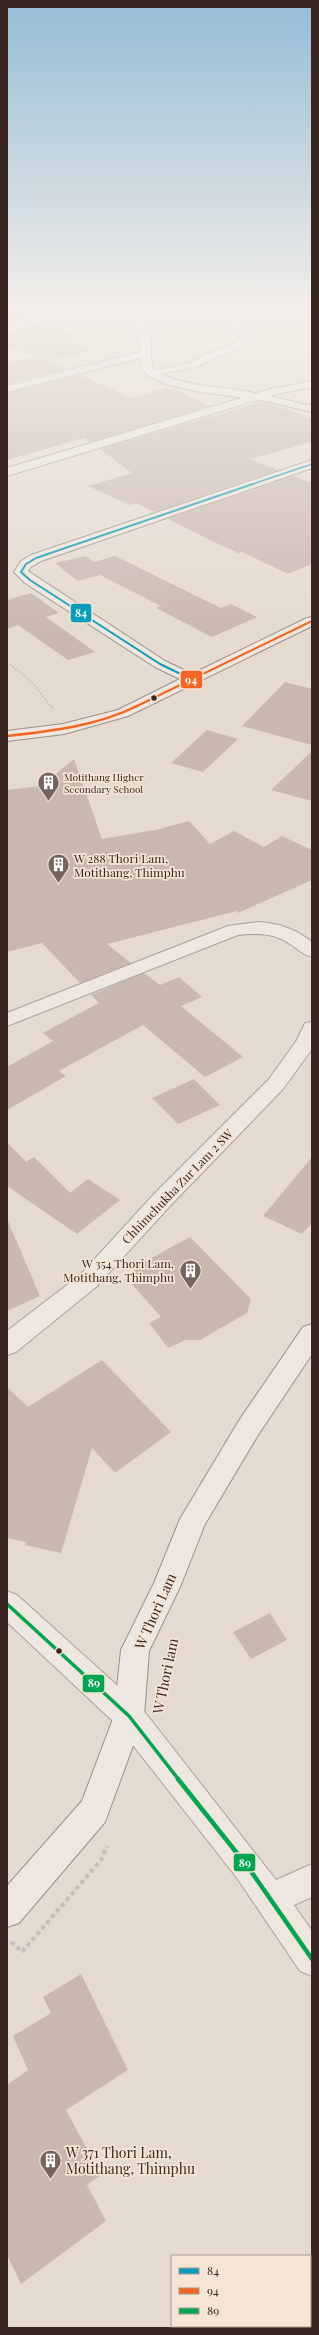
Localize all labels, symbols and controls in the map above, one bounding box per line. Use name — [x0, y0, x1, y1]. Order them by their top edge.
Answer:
line badge: 84 — [70, 603, 92, 623]
text: 84 — [75, 605, 87, 620]
line badge: 94 — [180, 670, 203, 689]
text: 94 — [185, 672, 197, 687]
unlabelled marker — [149, 693, 159, 703]
building icon: Motithang Higher Secondary School — [35, 770, 61, 803]
place label: Motithang Higher Secondary School — [64, 770, 144, 796]
place label: W 288 Thori Lam, Motithang, Thimphu — [73, 850, 185, 880]
building icon: W 288 Thori Lam, Motithang, Thimphu — [45, 852, 71, 885]
street label: Chhimchukha Zur Lam 2 SW — [118, 1125, 236, 1247]
place label: W 354 Thori Lam, Motithang, Thimphu — [63, 1255, 174, 1285]
building icon: W 354 Thori Lam, Motithang, Thimphu — [177, 1257, 203, 1290]
street label: W Thori Lam — [129, 1569, 180, 1653]
street label: W Thori lam — [148, 1636, 182, 1716]
unlabelled marker — [54, 1646, 64, 1656]
line badge: 89 — [82, 1674, 105, 1693]
text: 89 — [88, 1675, 100, 1690]
line badge: 89 — [233, 1853, 256, 1872]
text: 89 — [239, 1855, 251, 1870]
place label: W 371 Thori Lam, Motithang, Thimphu — [65, 2143, 195, 2178]
building icon: W 371 Thori Lam, Motithang, Thimphu — [37, 2147, 63, 2180]
legend — [171, 2255, 311, 2327]
text: 84 — [207, 2262, 219, 2278]
text: 94 — [207, 2282, 219, 2298]
text: 89 — [207, 2302, 219, 2318]

